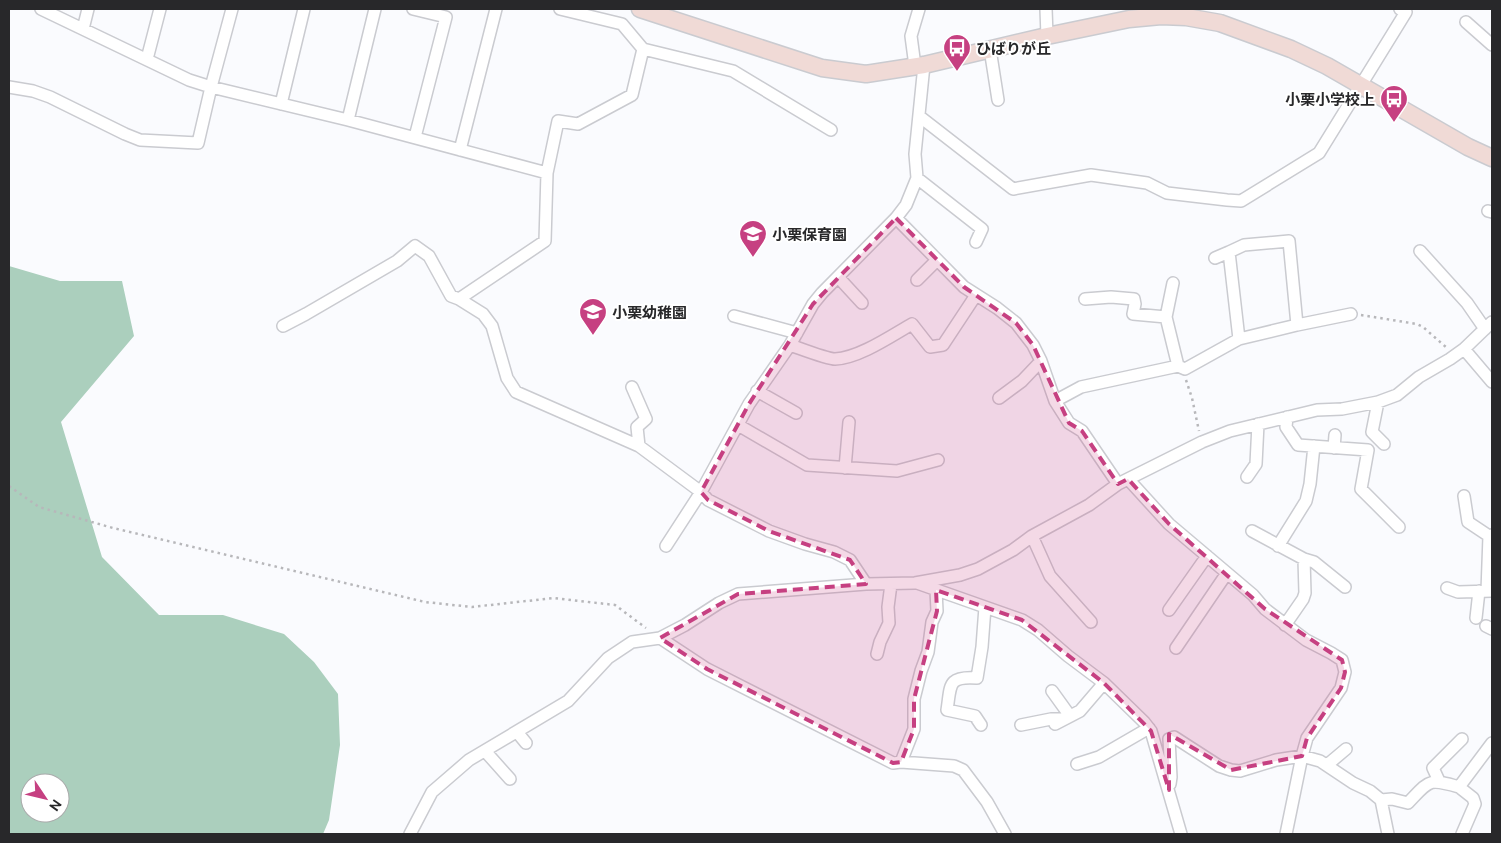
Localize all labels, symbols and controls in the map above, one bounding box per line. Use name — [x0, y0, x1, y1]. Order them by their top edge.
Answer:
bus stop icon: ひばりが丘 — [942, 33, 972, 72]
place label: ひばりが丘 — [976, 40, 1051, 57]
bus stop icon: 小栗小学校上 — [1379, 84, 1409, 123]
place label: 小栗小学校上 — [1285, 91, 1375, 108]
school or university icon: 小栗保育園 — [738, 219, 768, 258]
place label: 小栗保育園 — [772, 226, 847, 243]
school or university icon: 小栗幼稚園 — [578, 297, 608, 336]
place label: 小栗幼稚園 — [612, 304, 687, 321]
north arrow — [20, 773, 70, 823]
text: N — [46, 797, 65, 814]

